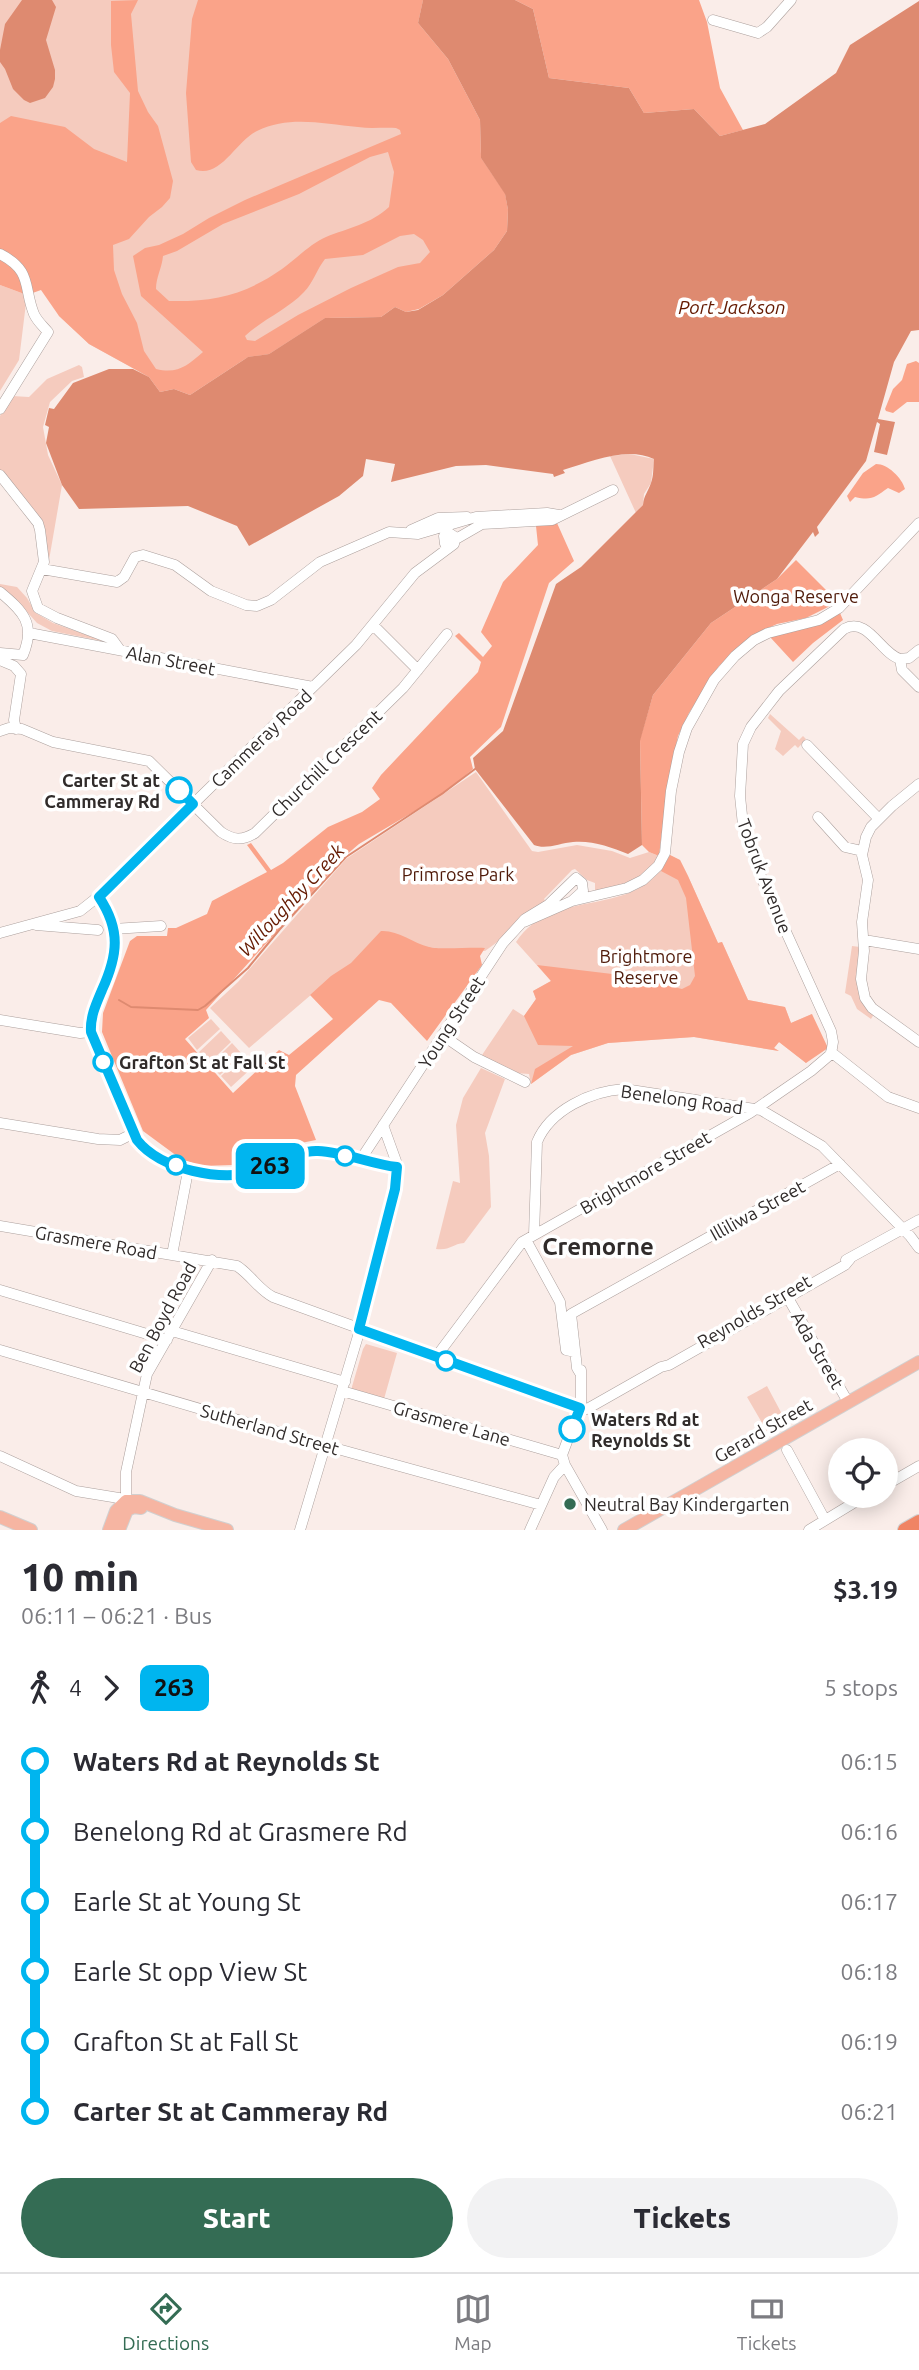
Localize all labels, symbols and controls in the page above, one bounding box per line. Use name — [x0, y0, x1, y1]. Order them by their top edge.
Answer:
water label: Port Jackson — [678, 296, 786, 318]
park label: Wonga Reserve — [733, 586, 859, 606]
street label: Alan Street — [125, 642, 217, 678]
street label: Cammeray Road — [207, 685, 315, 791]
street label: Churchill Crescent — [266, 705, 386, 821]
place label: Carter St at Cammeray Rd — [44, 770, 160, 811]
marker: Carter St at Cammeray Rd — [166, 777, 192, 803]
street label: Tobruk Avenue — [734, 816, 796, 936]
water label: Willoughby Creek — [233, 839, 349, 961]
park label: Primrose Park — [402, 864, 514, 884]
park label: Brightmore Reserve — [599, 946, 693, 987]
street label: Young Street — [414, 972, 488, 1072]
marker: Grafton St at Fall St — [93, 1052, 113, 1072]
place label: Grafton St at Fall St — [119, 1052, 286, 1072]
street label: Benelong Road — [620, 1081, 744, 1117]
street label: Brightmore Street — [576, 1126, 714, 1218]
line badge: 263 — [230, 1143, 310, 1189]
unlabelled marker — [335, 1146, 355, 1166]
text: 263 — [250, 1152, 290, 1179]
unlabelled marker — [166, 1155, 186, 1175]
street label: Illiliwa Street — [706, 1176, 808, 1244]
street label: Grasmere Road — [33, 1221, 159, 1263]
district label: Cremorne — [542, 1233, 654, 1260]
street label: Ben Boyd Road — [124, 1258, 200, 1376]
street label: Reynolds Street — [694, 1270, 814, 1352]
street label: Ada Street — [788, 1308, 848, 1392]
unlabelled marker — [436, 1351, 456, 1371]
street label: Gerard Street — [711, 1394, 815, 1466]
street label: Grasmere Lane — [391, 1397, 513, 1449]
street label: Sutherland Street — [199, 1400, 341, 1458]
place label: Waters Rd at Reynolds St — [591, 1409, 700, 1450]
marker: Waters Rd at Reynolds St — [559, 1416, 585, 1442]
map controls — [828, 1438, 898, 1508]
button: locate — [828, 1438, 898, 1508]
place label: Neutral Bay Kindergarten — [584, 1494, 789, 1514]
marker: Neutral Bay Kindergarten — [562, 1496, 578, 1512]
text: 10 min — [21, 1556, 139, 1598]
text: $3.19 — [833, 1575, 898, 1604]
text: 06:11 – 06:21 · Bus — [21, 1603, 212, 1628]
icon: walk — [21, 1669, 59, 1707]
icon: forward — [92, 1669, 130, 1707]
text: 263 — [154, 1674, 195, 1701]
text: 4 — [69, 1675, 82, 1700]
text: 5 stops — [824, 1675, 898, 1700]
text: Waters Rd at Reynolds St — [73, 1747, 380, 1776]
text: 06:15 — [840, 1749, 898, 1774]
text: Benelong Rd at Grasmere Rd — [73, 1817, 408, 1846]
text: 06:16 — [840, 1819, 898, 1844]
text: Earle St at Young St — [73, 1887, 301, 1916]
text: 06:17 — [840, 1889, 898, 1914]
text: Earle St opp View St — [73, 1957, 307, 1986]
text: 06:18 — [840, 1959, 898, 1984]
text: Grafton St at Fall St — [73, 2027, 298, 2056]
text: 06:19 — [840, 2029, 898, 2054]
text: Carter St at Cammeray Rd — [73, 2097, 388, 2126]
text: 06:21 — [840, 2099, 898, 2124]
button: Start — [21, 2178, 453, 2258]
button: Tickets — [467, 2178, 898, 2258]
tab: Directions — [122, 2290, 209, 2354]
tab: Map — [454, 2290, 492, 2354]
tab: Tickets — [737, 2290, 797, 2354]

